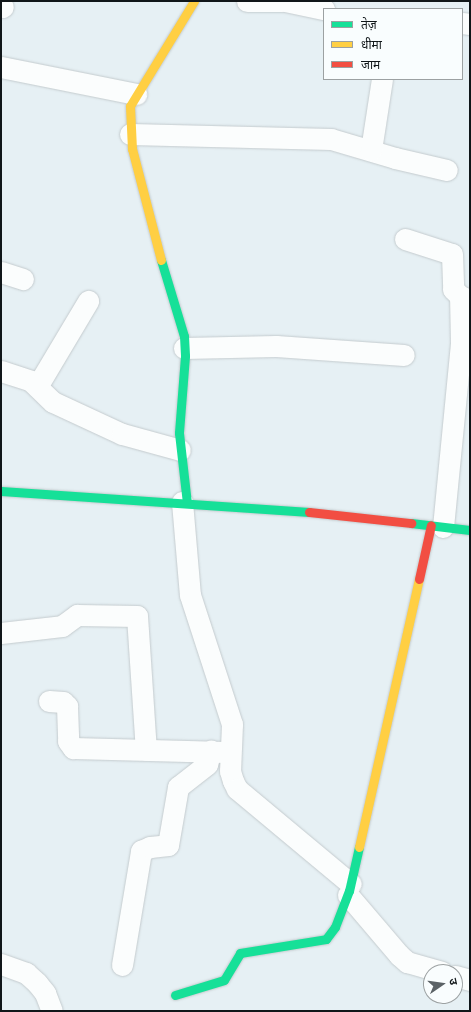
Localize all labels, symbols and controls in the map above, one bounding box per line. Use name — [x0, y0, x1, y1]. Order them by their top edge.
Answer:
legend — [323, 8, 463, 80]
text: तेज़ — [361, 15, 377, 34]
text: धीमा — [361, 35, 382, 54]
text: जाम — [361, 55, 380, 74]
north arrow — [423, 964, 463, 1004]
text: उ — [445, 977, 462, 986]

